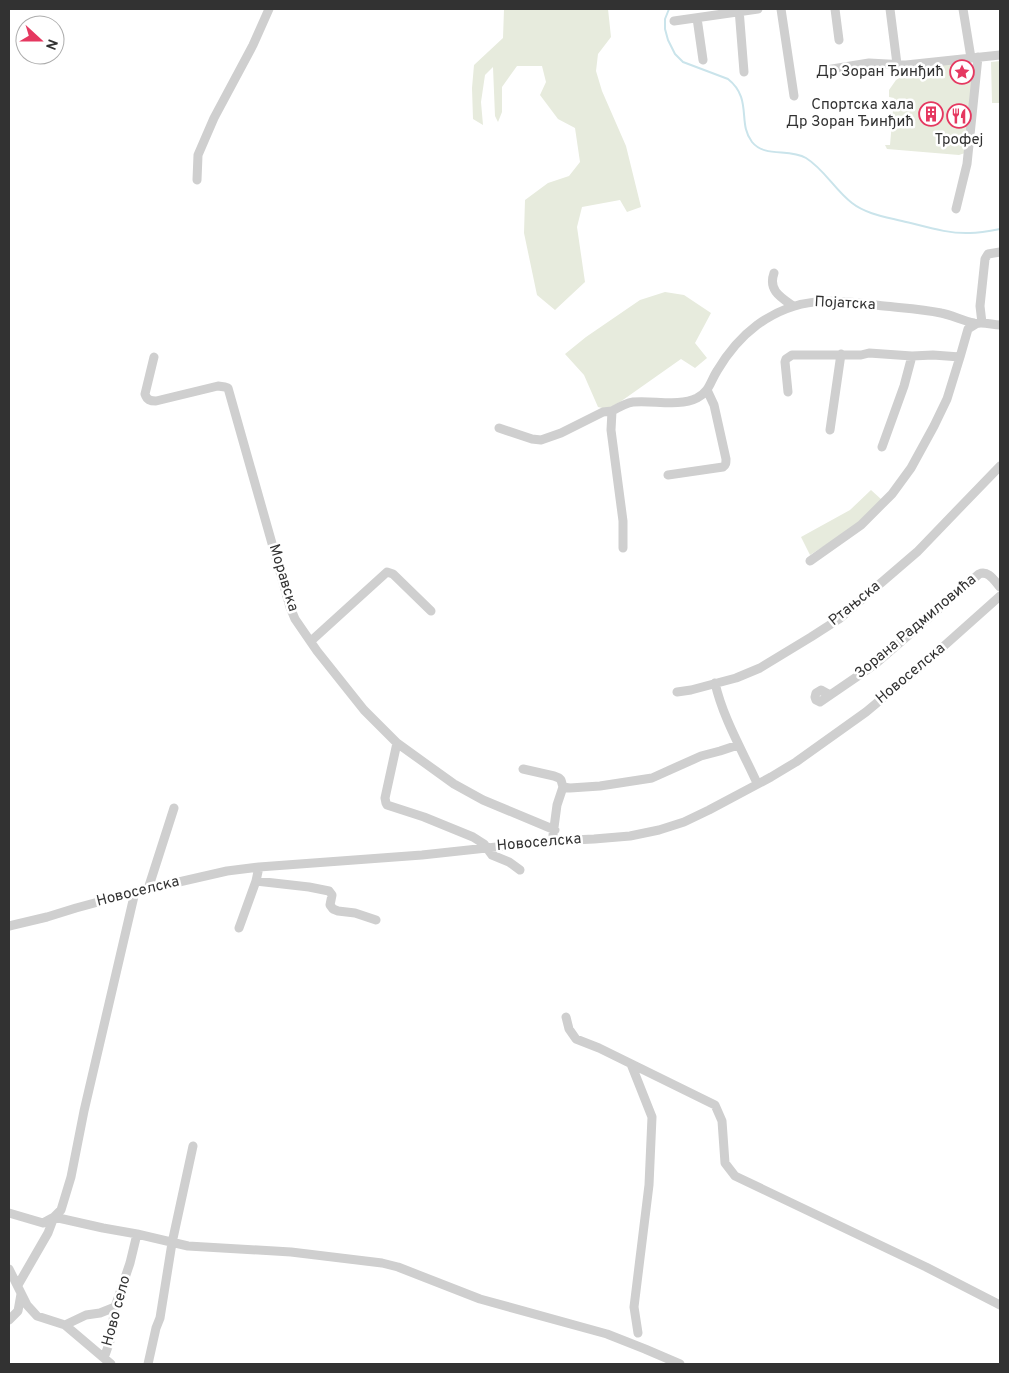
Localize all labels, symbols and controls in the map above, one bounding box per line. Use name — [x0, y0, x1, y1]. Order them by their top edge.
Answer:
north arrow — [15, 15, 65, 65]
text: N — [41, 36, 60, 52]
place icon: Др Зоран Ђинђић — [949, 59, 975, 85]
place label: Др Зоран Ђинђић — [816, 63, 944, 82]
place label: Спортска хала Др Зоран Ђинђић — [786, 96, 914, 132]
building icon: Спортска хала Др Зоран Ђинђић — [918, 101, 944, 127]
restaurant icon: Трофеј — [946, 103, 972, 129]
place label: Трофеј — [935, 131, 983, 150]
street label: Појатска — [814, 293, 876, 315]
street label: Моравска — [264, 542, 302, 614]
street label: Зорана Радмиловића — [851, 571, 981, 683]
street label: Ртањска — [825, 577, 885, 631]
street label: Новоселска — [872, 639, 950, 709]
street label: Новоселска — [496, 830, 582, 856]
street label: Новоселска — [95, 873, 181, 911]
street label: Ново село — [98, 1273, 136, 1349]

